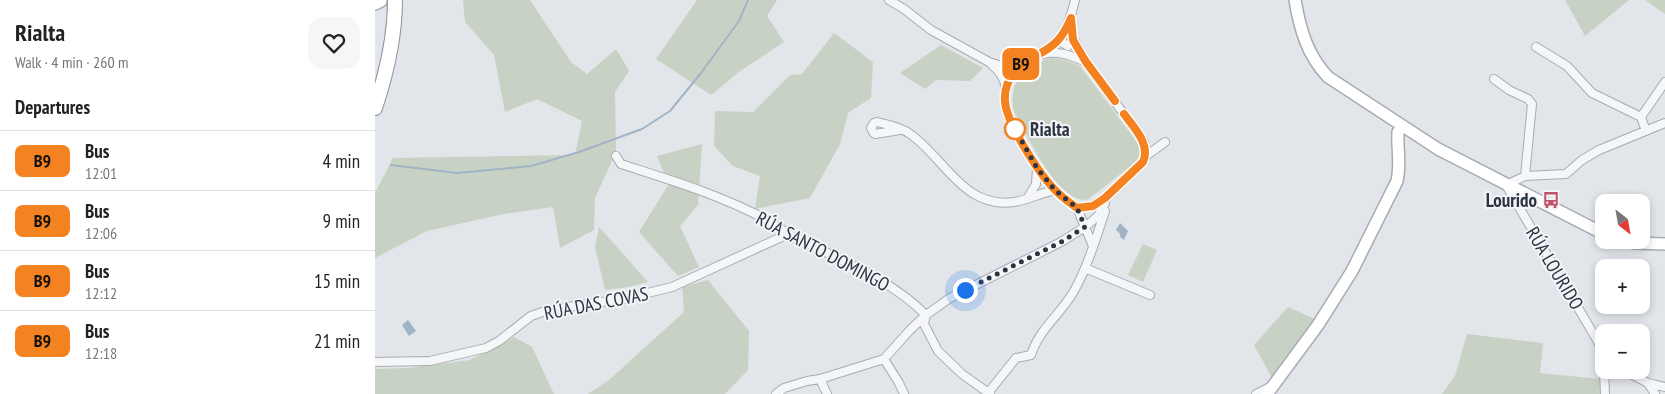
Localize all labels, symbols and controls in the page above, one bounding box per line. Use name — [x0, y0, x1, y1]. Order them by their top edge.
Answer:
text: Rialta — [15, 17, 65, 48]
button: heart — [308, 17, 360, 69]
line badge: B9 — [999, 48, 1043, 80]
text: Walk · 4 min · 260 m — [15, 52, 128, 72]
text: B9 — [1012, 52, 1030, 75]
text: Departures — [15, 95, 90, 119]
place label: Rialta — [1030, 117, 1070, 141]
marker: Rialta — [1004, 118, 1026, 140]
text: Bus — [85, 139, 109, 163]
text: B9 — [34, 149, 51, 172]
text: 4 min — [323, 149, 360, 173]
text: 12:01 — [85, 163, 117, 183]
place label: Lourido — [1486, 188, 1537, 212]
bus stop icon: Lourido — [1541, 190, 1561, 210]
north arrow — [1595, 194, 1650, 249]
map controls — [1595, 194, 1650, 379]
text: Bus — [85, 199, 109, 223]
street label: RÚA SANTO DOMINGO — [752, 206, 894, 296]
text: B9 — [34, 209, 51, 232]
text: 9 min — [323, 209, 360, 233]
street label: RÚA LOURIDO — [1521, 222, 1589, 314]
text: 12:06 — [85, 223, 117, 243]
text: Bus — [85, 259, 109, 283]
button: + — [1595, 259, 1650, 314]
text: B9 — [34, 269, 51, 292]
text: 15 min — [314, 269, 360, 293]
your location — [953, 278, 978, 303]
street label: RÚA DAS COVAS — [542, 281, 650, 325]
text: 12:12 — [85, 283, 117, 303]
text: Bus — [85, 319, 109, 343]
button: − — [1595, 324, 1650, 379]
text: B9 — [34, 329, 51, 352]
text: 21 min — [314, 329, 360, 353]
text: 12:18 — [85, 343, 117, 363]

